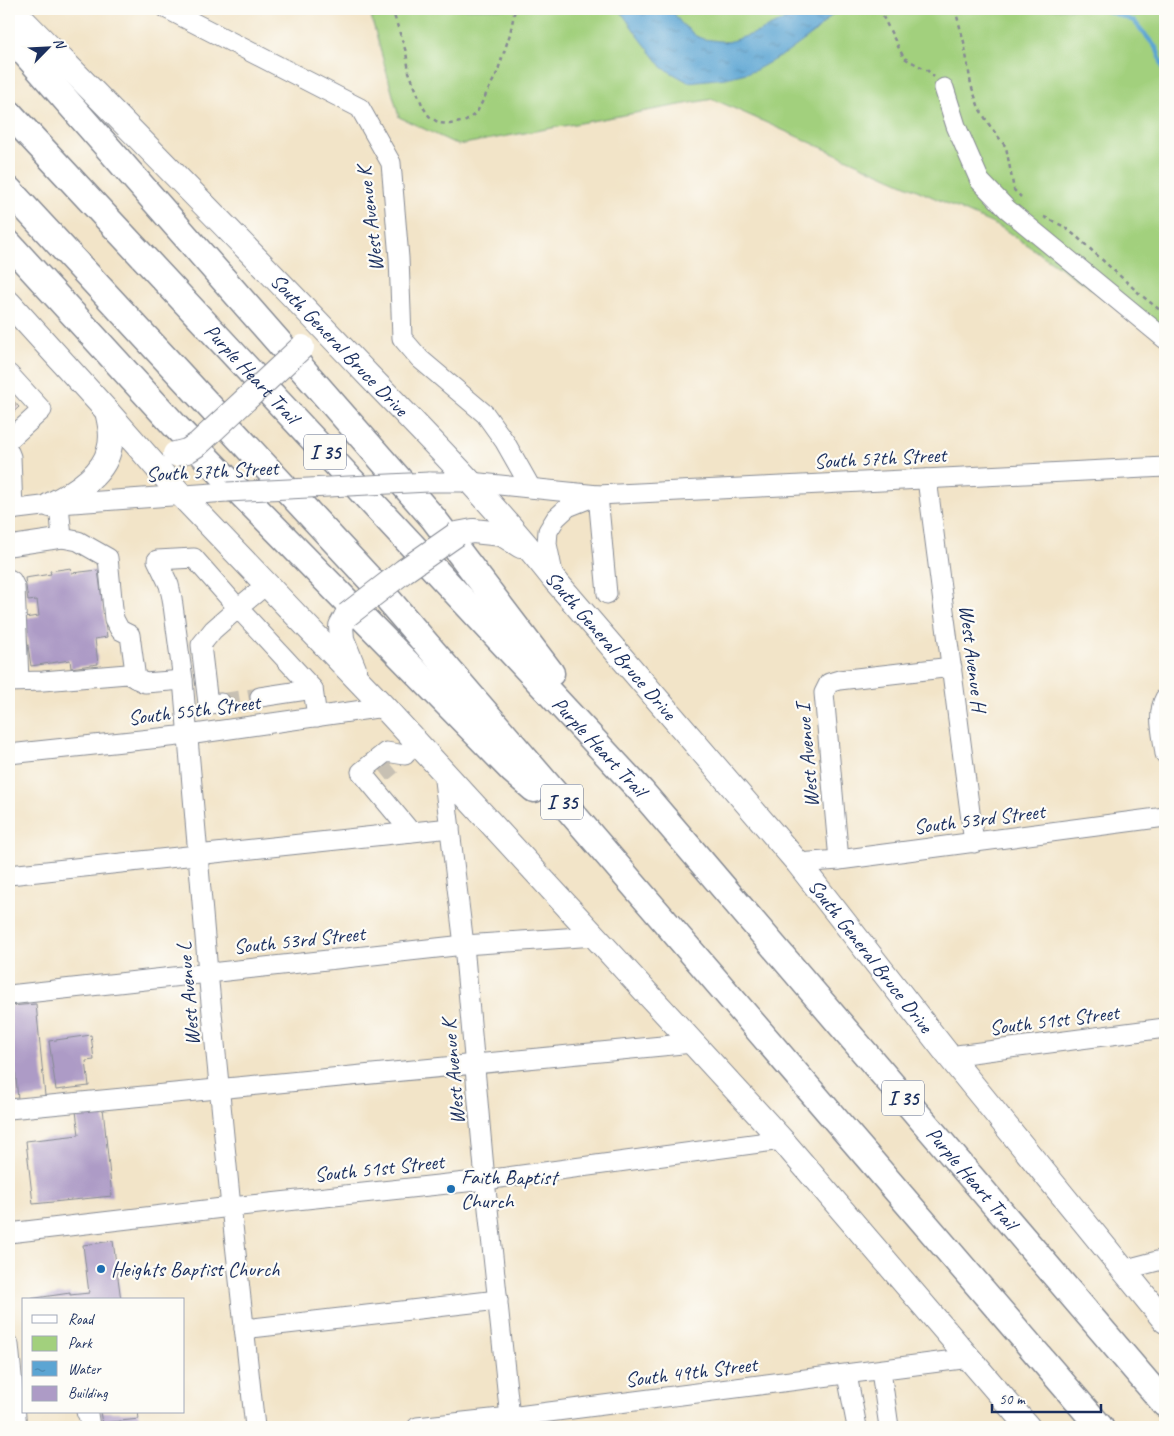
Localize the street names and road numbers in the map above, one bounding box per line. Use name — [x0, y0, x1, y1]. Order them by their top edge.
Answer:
street label: West Avenue K — [350, 161, 389, 273]
street label: South General Bruce Drive — [265, 268, 415, 423]
street label: Purple Heart Trail — [199, 318, 307, 431]
road number: I 35 — [304, 434, 346, 470]
street label: South 57th Street — [813, 441, 949, 474]
street label: South 57th Street — [145, 454, 281, 487]
street label: South General Bruce Drive — [540, 566, 683, 726]
street label: West Avenue H — [954, 604, 993, 716]
street label: South 55th Street — [127, 689, 263, 731]
street label: Purple Heart Trail — [547, 691, 655, 804]
street label: West Avenue I — [789, 699, 824, 809]
road number: I 35 — [541, 784, 583, 820]
street label: South 53rd Street — [912, 798, 1048, 840]
street label: South General Bruce Drive — [802, 874, 940, 1039]
street label: South 53rd Street — [232, 920, 368, 960]
street label: West Avenue L — [170, 940, 205, 1047]
street label: South 51st Street — [988, 999, 1122, 1041]
street label: West Avenue K — [435, 1014, 471, 1126]
road number: I 35 — [882, 1080, 924, 1116]
street label: Purple Heart Trail — [921, 1121, 1025, 1237]
street label: South 51st Street — [313, 1148, 447, 1188]
street label: South 49th Street — [624, 1351, 760, 1393]

